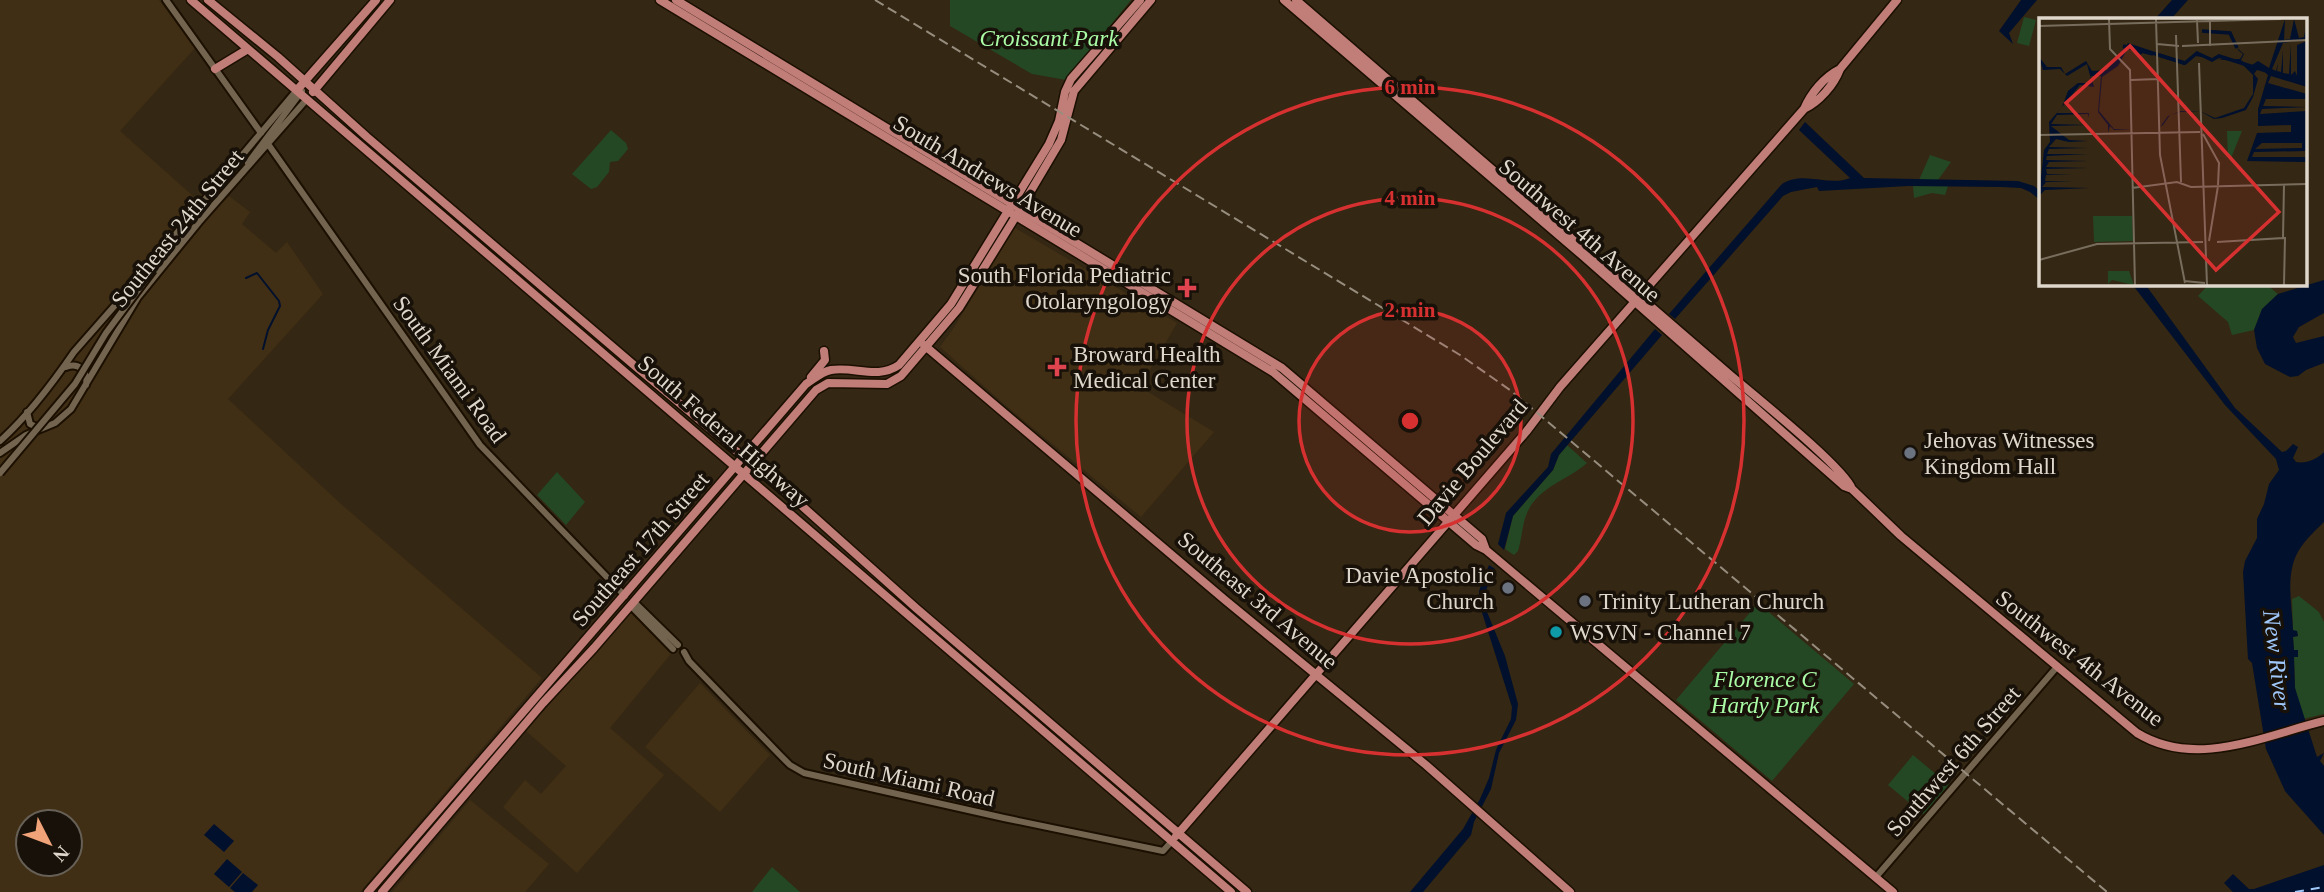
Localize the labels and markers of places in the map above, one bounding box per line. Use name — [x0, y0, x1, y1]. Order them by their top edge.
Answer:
place label: South Florida Pediatric Otolaryngology — [958, 263, 1171, 314]
marker: South Florida Pediatric Otolaryngology — [1177, 278, 1197, 298]
place label: Broward Health Medical Center — [1073, 342, 1221, 393]
marker: Broward Health Medical Center — [1047, 357, 1067, 377]
centre of rings — [1398, 409, 1422, 433]
place label: Jehovas Witnesses Kingdom Hall — [1924, 428, 2095, 479]
marker: Jehovas Witnesses Kingdom Hall — [1902, 445, 1918, 461]
place label: Davie Apostolic Church — [1345, 563, 1494, 614]
marker: Davie Apostolic Church — [1500, 580, 1516, 596]
place label: Trinity Lutheran Church — [1599, 589, 1825, 614]
marker: Trinity Lutheran Church — [1577, 593, 1593, 609]
place label: WSVN - Channel 7 — [1570, 620, 1751, 645]
marker: WSVN - Channel 7 — [1548, 624, 1564, 640]

